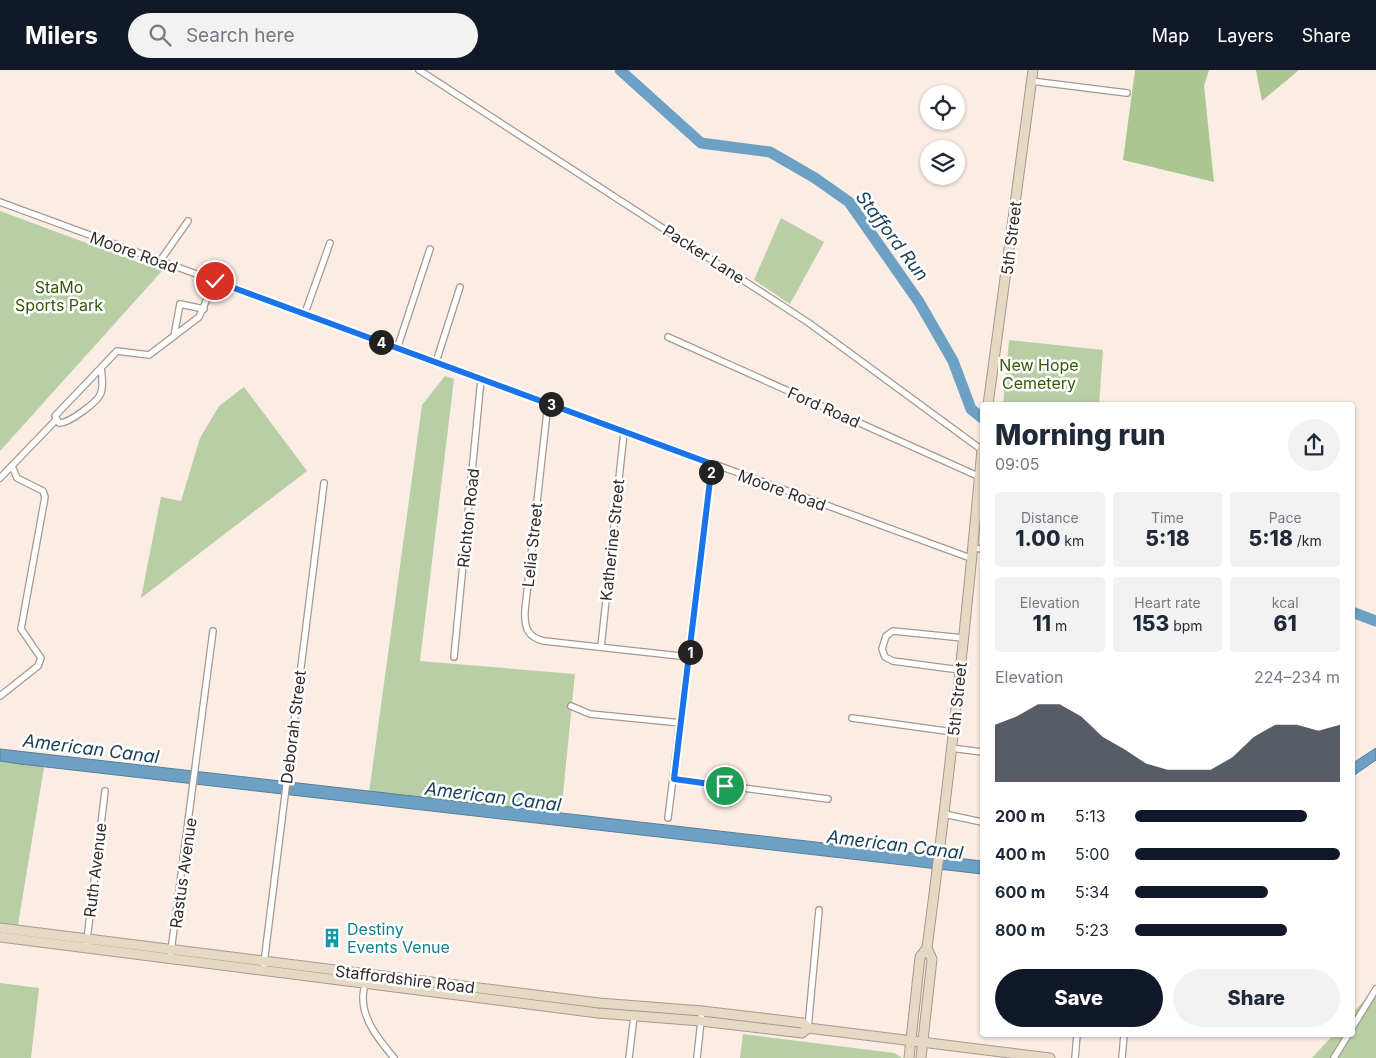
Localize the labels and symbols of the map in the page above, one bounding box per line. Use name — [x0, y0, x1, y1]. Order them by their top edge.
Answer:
water label: Stafford Run — [852, 187, 933, 285]
street label: 5th Street — [997, 200, 1025, 276]
street label: Packer Lane — [659, 220, 749, 288]
street label: Moore Road — [87, 227, 181, 277]
pin — [194, 260, 236, 302]
park label: StaMo Sports Park — [15, 277, 103, 315]
pin: 4 — [368, 330, 394, 354]
park label: New Hope Cemetery — [999, 355, 1079, 393]
street label: Ford Road — [785, 382, 863, 432]
pin: 3 — [538, 392, 564, 416]
pin: 2 — [698, 460, 724, 484]
street label: Moore Road — [735, 465, 829, 515]
street label: Richton Road — [453, 467, 483, 569]
street label: Katherine Street — [596, 478, 628, 602]
street label: Lelia Street — [518, 502, 546, 588]
pin: 1 — [678, 640, 702, 664]
street label: 5th Street — [943, 661, 971, 737]
street label: Deborah Street — [276, 669, 310, 785]
water label: American Canal — [21, 730, 161, 767]
pin — [704, 765, 746, 807]
water label: American Canal — [423, 778, 563, 815]
street label: Rastus Avenue — [165, 816, 201, 930]
street label: Ruth Avenue — [79, 822, 111, 918]
water label: American Canal — [825, 826, 965, 863]
place label: Destiny Events Venue — [347, 919, 450, 957]
building icon: Destiny Events Venue — [321, 927, 343, 949]
street label: Staffordshire Road — [334, 961, 476, 997]

